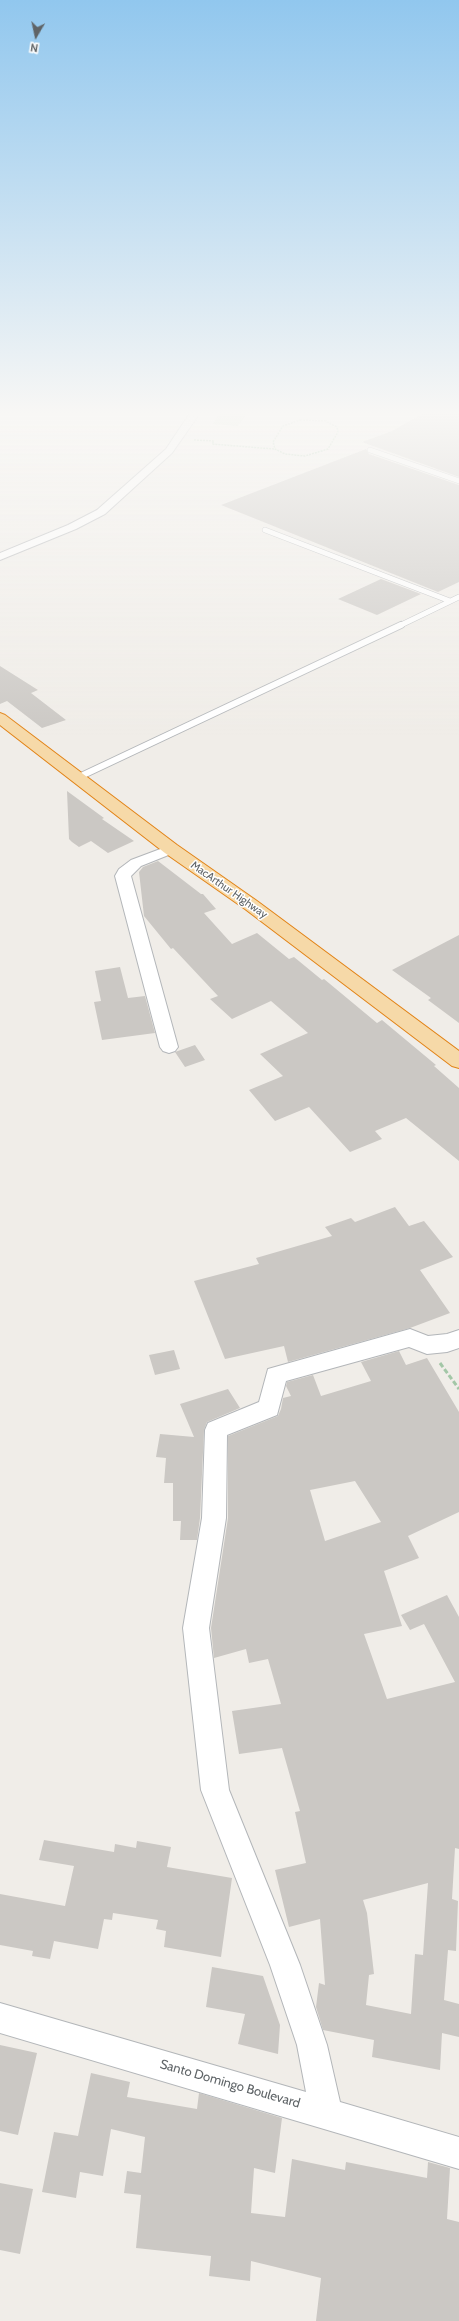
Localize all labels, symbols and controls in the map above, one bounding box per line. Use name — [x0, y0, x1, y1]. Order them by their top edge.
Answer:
north arrow — [16, 16, 56, 56]
text: N — [29, 40, 39, 55]
street label: MacArthur Highway — [188, 859, 270, 921]
street label: Santo Domingo Boulevard — [158, 2057, 302, 2111]

